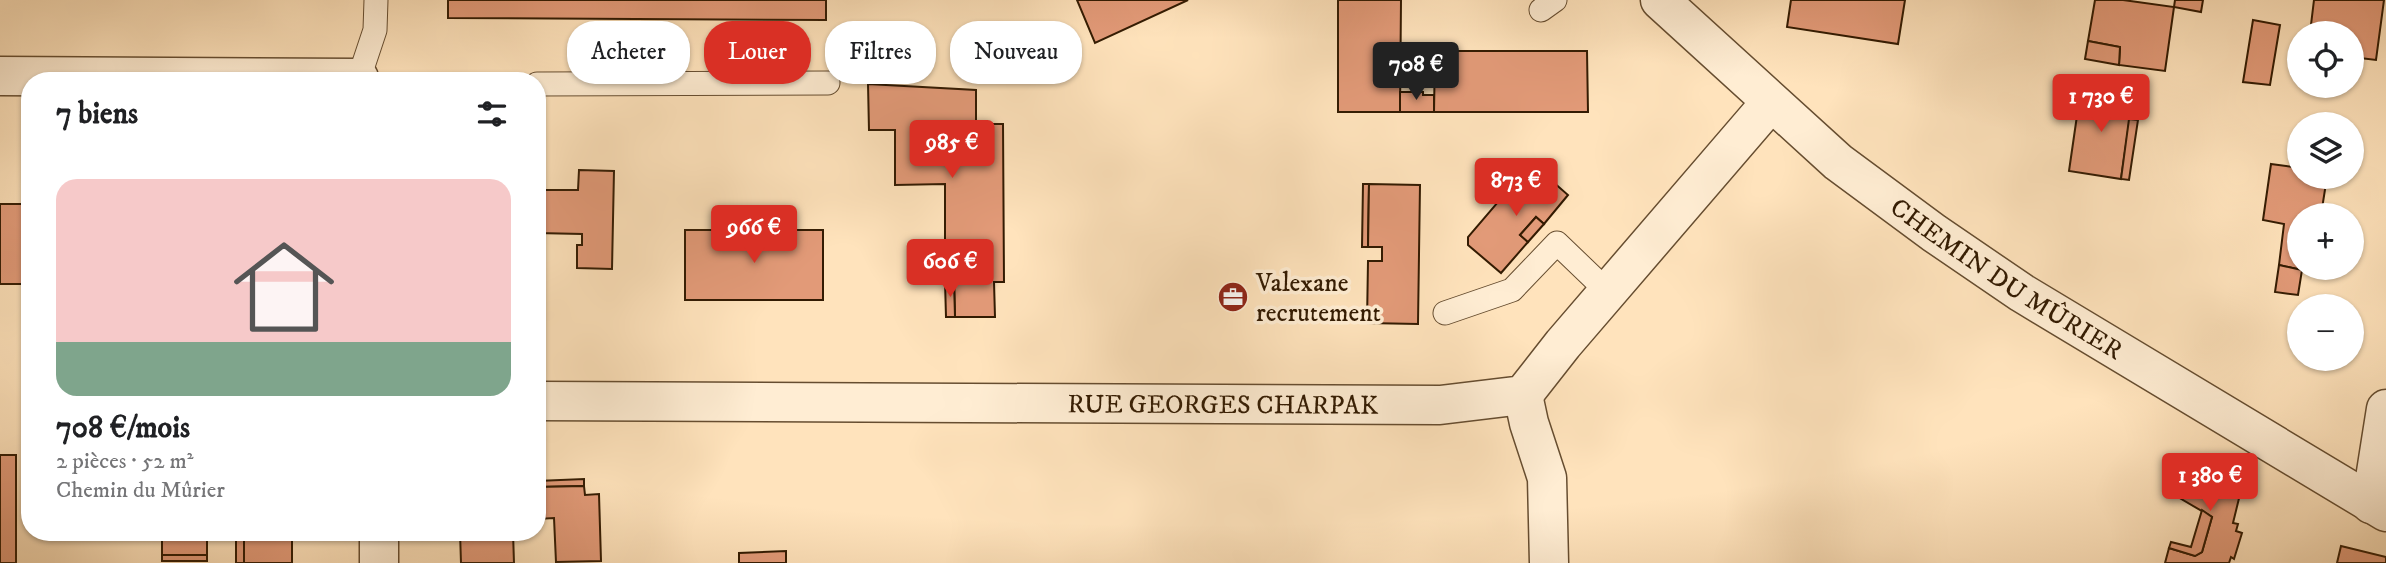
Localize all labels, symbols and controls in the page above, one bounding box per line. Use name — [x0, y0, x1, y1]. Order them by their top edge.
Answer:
chip: Acheter — [567, 21, 690, 84]
chip: Louer — [704, 21, 811, 84]
chip: Filtres — [825, 21, 936, 84]
chip: Nouveau — [950, 21, 1082, 84]
map controls — [2287, 21, 2364, 371]
button: locate — [2287, 21, 2364, 98]
pin: 708 € — [1367, 42, 1465, 102]
text: 708 € — [1389, 50, 1443, 79]
pin: 1 730 € — [2036, 74, 2166, 134]
text: 1 730 € — [2069, 82, 2133, 111]
icon: filters — [473, 95, 511, 133]
text: 7 biens — [56, 96, 138, 133]
button: layers — [2287, 112, 2364, 189]
pin: 985 € — [903, 120, 1001, 180]
text: 985 € — [926, 128, 978, 157]
pin: 873 € — [1467, 158, 1565, 218]
text: 873 € — [1491, 166, 1541, 195]
street label: CHEMIN DU MÛRIER — [1883, 191, 2128, 368]
button: + — [2287, 203, 2364, 280]
pin: 966 € — [705, 205, 803, 265]
text: 966 € — [727, 213, 781, 242]
icon: home — [221, 224, 347, 350]
pin: 606 € — [901, 240, 999, 299]
text: 606 € — [923, 247, 977, 276]
place label: Valexane recrutement — [1255, 267, 1381, 330]
office icon: Valexane recrutement — [1216, 280, 1250, 314]
button: − — [2287, 294, 2364, 371]
street label: RUE GEORGES CHARPAK — [1067, 388, 1379, 423]
text: 708 €/mois — [56, 410, 190, 447]
text: 2 pièces · 52 m² — [56, 447, 193, 476]
pin: 1 380 € — [2145, 454, 2275, 513]
text: 1 380 € — [2178, 461, 2242, 490]
text: Chemin du Mûrier — [56, 476, 225, 505]

